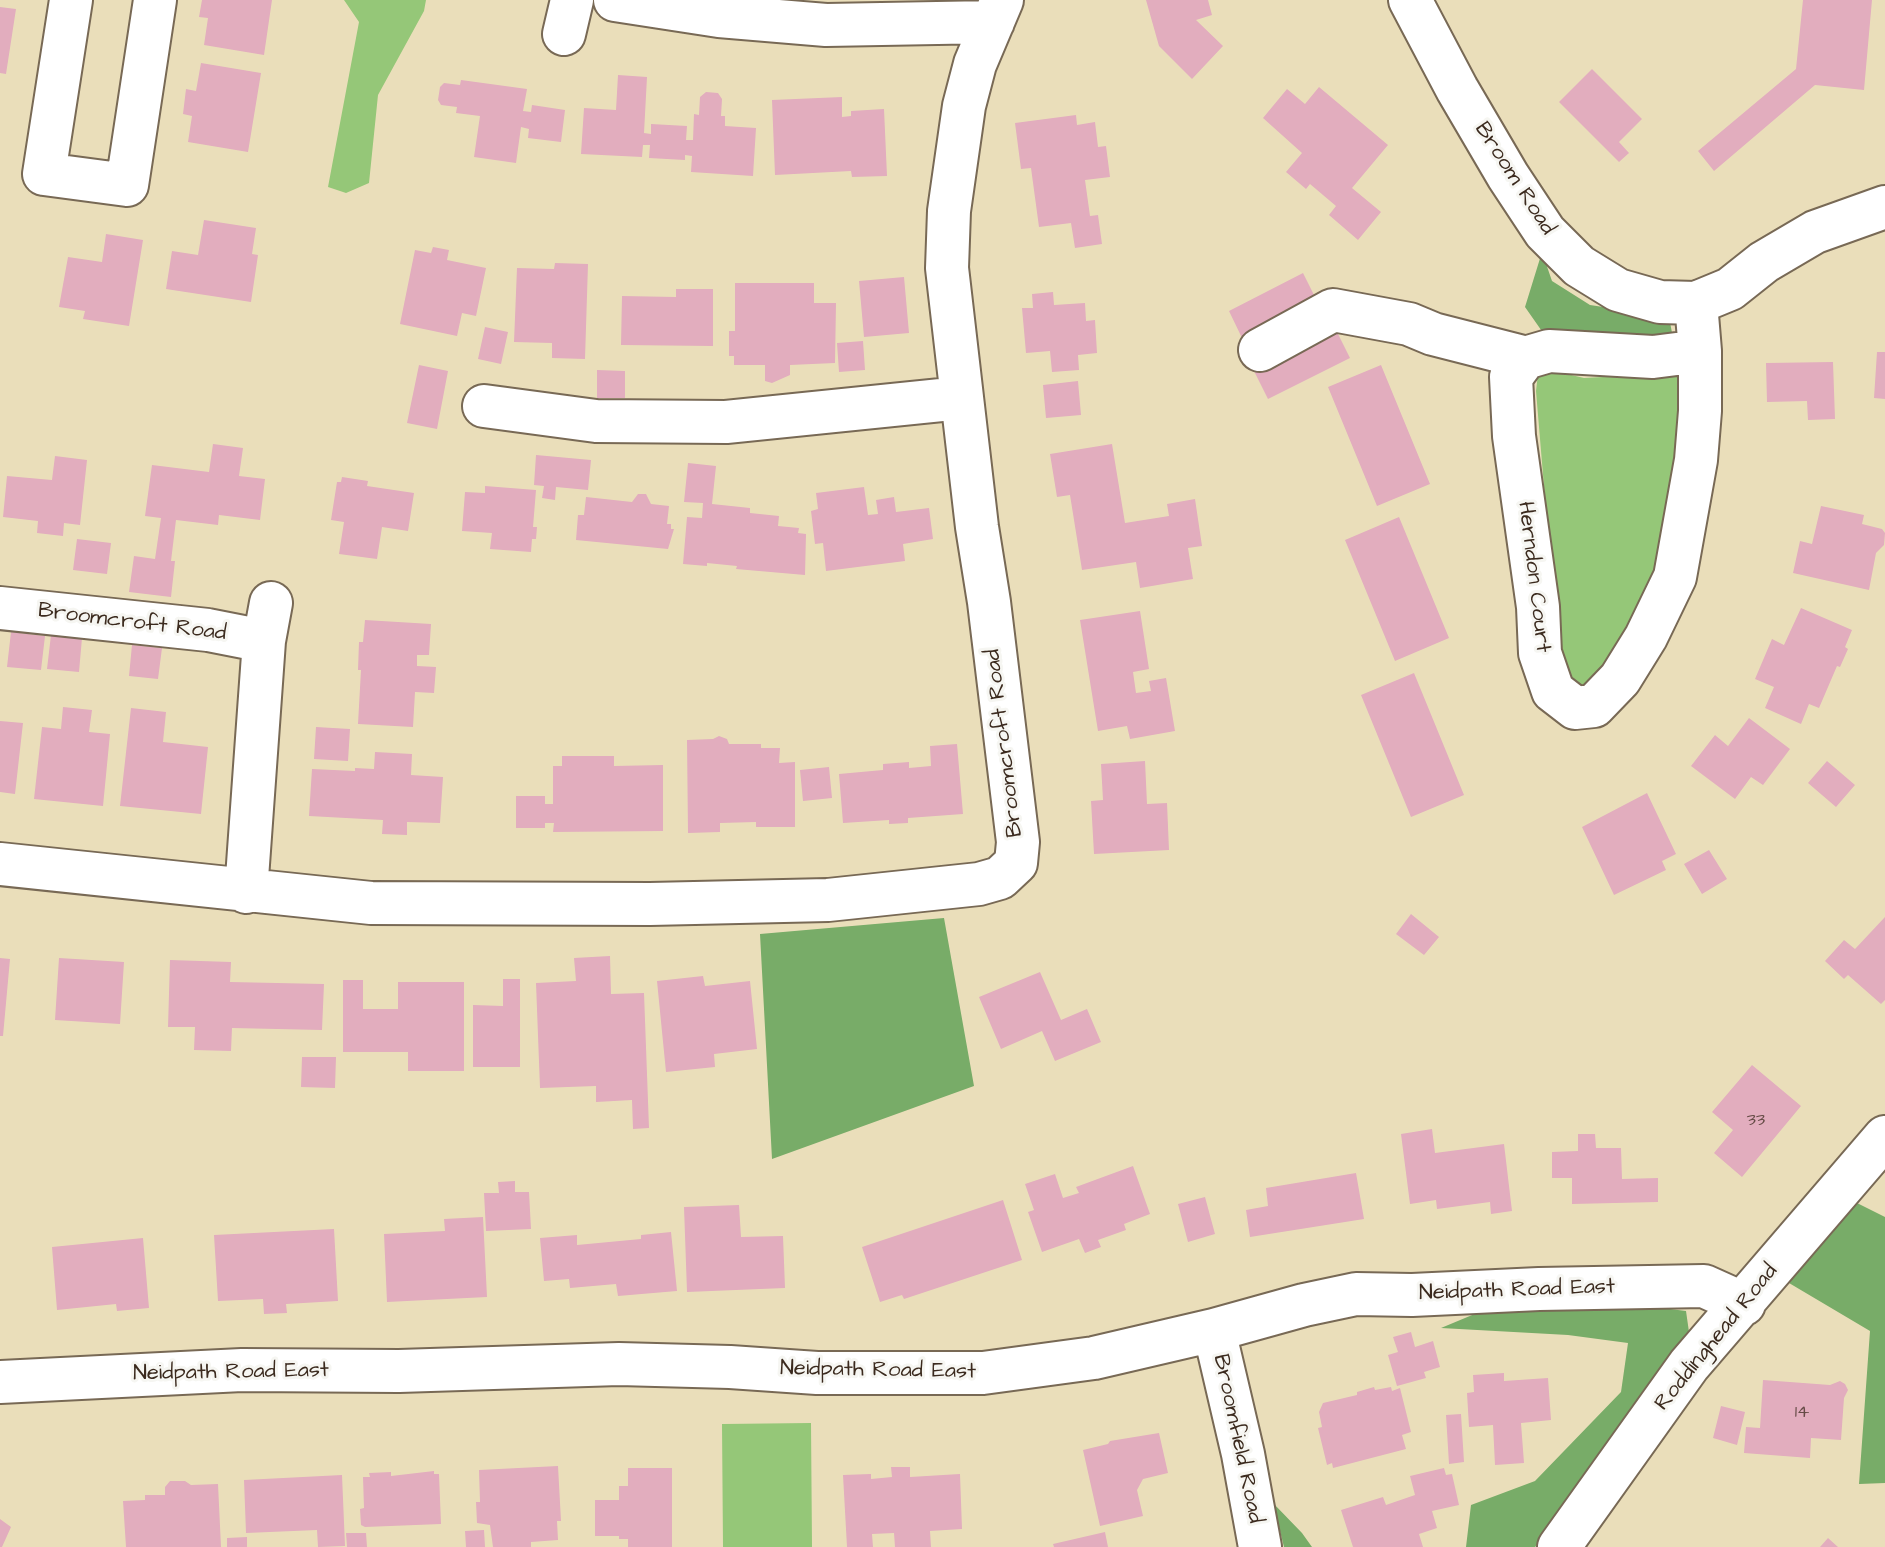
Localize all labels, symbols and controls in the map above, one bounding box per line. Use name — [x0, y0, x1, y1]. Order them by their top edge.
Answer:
street label: Broom Road — [1468, 118, 1560, 240]
street label: Herndon Court — [1511, 500, 1555, 654]
street label: Broomcroft Road — [36, 598, 228, 648]
street label: Broomcroft Road — [980, 647, 1030, 839]
house number: 33 — [1747, 1110, 1765, 1132]
street label: Roddinghead Road — [1650, 1259, 1784, 1417]
street label: Neidpath Road East — [1419, 1274, 1615, 1308]
street label: Broomfield Road — [1206, 1352, 1268, 1526]
street label: Neidpath Road East — [780, 1356, 976, 1386]
street label: Neidpath Road East — [133, 1358, 329, 1388]
house number: 14 — [1795, 1402, 1809, 1424]

